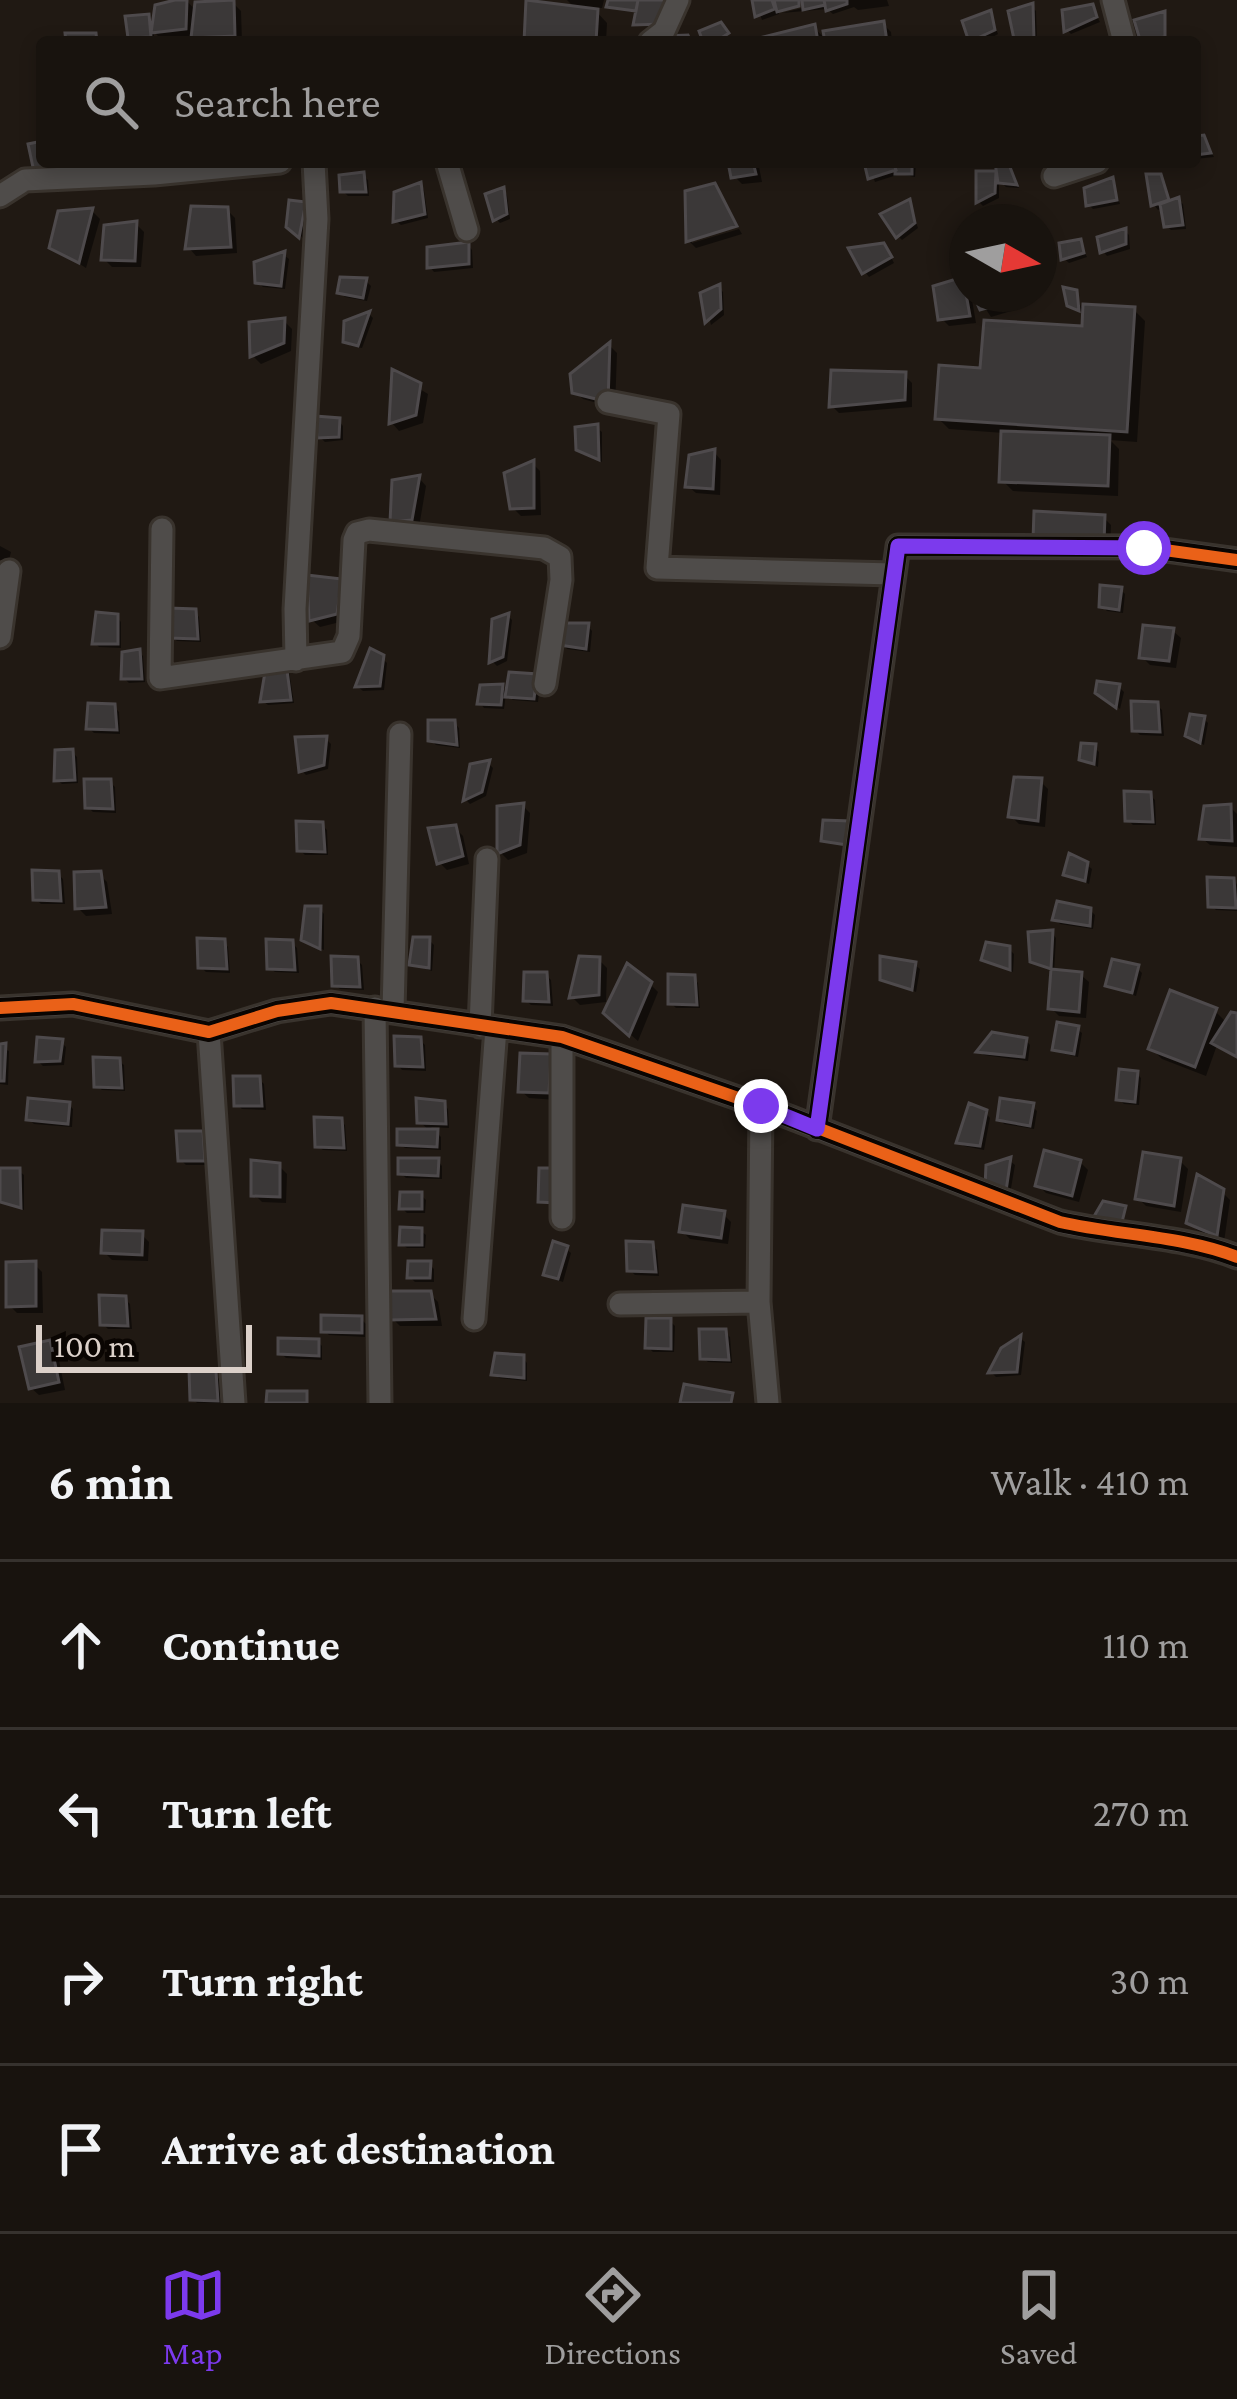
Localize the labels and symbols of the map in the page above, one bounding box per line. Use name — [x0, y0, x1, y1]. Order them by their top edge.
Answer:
north arrow — [949, 204, 1057, 312]
route start — [1117, 521, 1171, 575]
route end — [734, 1079, 788, 1133]
scale bar — [36, 1319, 252, 1372]

